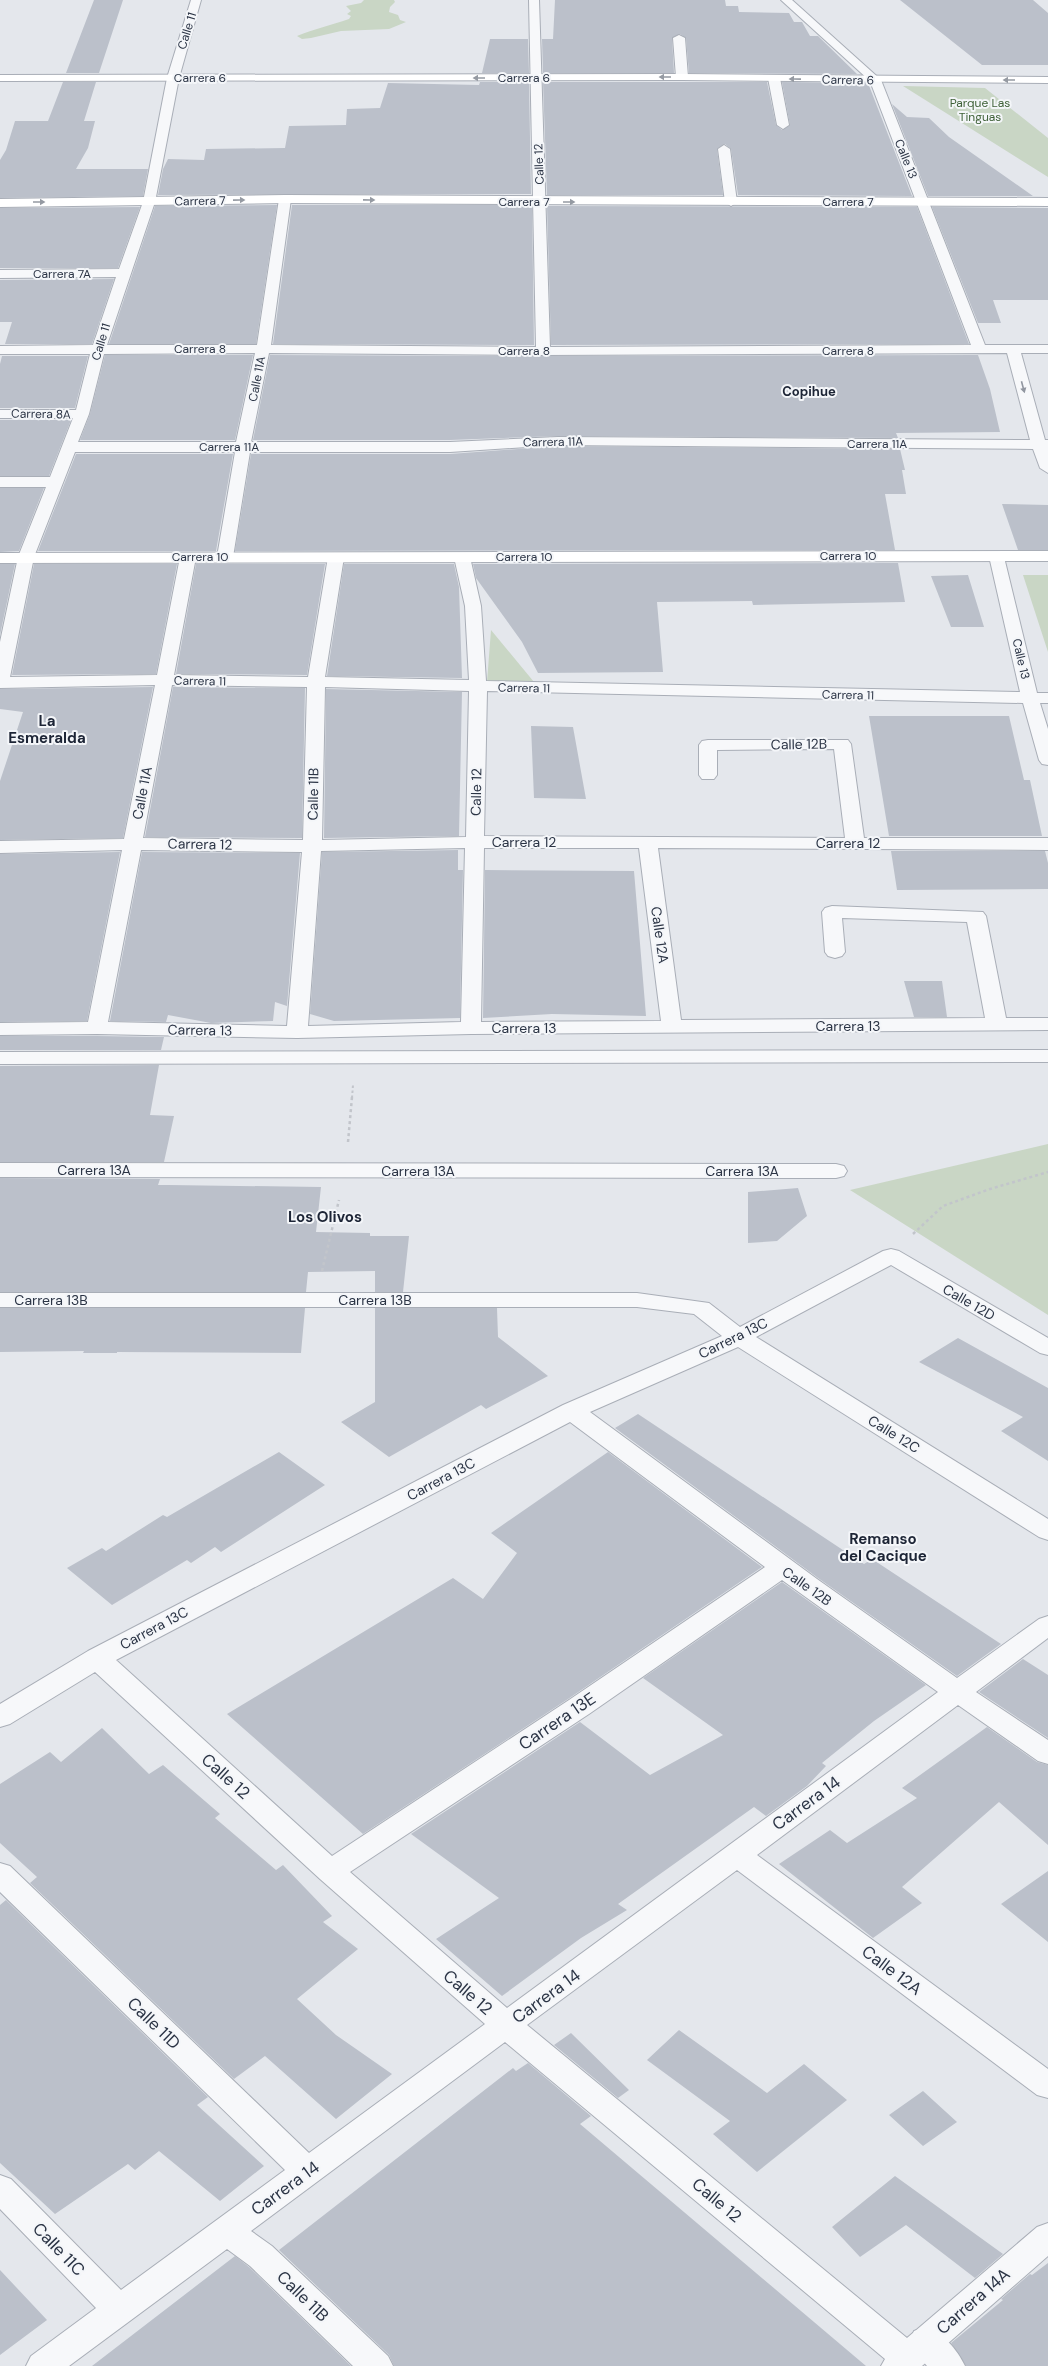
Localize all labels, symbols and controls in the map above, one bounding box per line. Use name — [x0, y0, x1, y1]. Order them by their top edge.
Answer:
street label: Calle 11 — [174, 10, 200, 52]
street label: Carrera 6 — [174, 70, 226, 86]
street label: Carrera 6 — [498, 70, 550, 86]
street label: Carrera 6 — [822, 72, 874, 88]
one-way arrow — [658, 74, 671, 80]
one-way arrow — [472, 75, 485, 81]
one-way arrow — [788, 76, 801, 82]
one-way arrow — [1002, 77, 1015, 83]
park label: Parque Las Tinguas — [950, 95, 1010, 125]
street label: Calle 13 — [891, 137, 921, 181]
street label: Calle 12 — [530, 143, 548, 185]
street label: Carrera 7 — [174, 193, 226, 209]
street label: Carrera 7 — [498, 194, 550, 210]
street label: Carrera 7 — [822, 194, 874, 210]
one-way arrow — [233, 197, 246, 203]
one-way arrow — [363, 197, 376, 203]
one-way arrow — [33, 199, 46, 205]
one-way arrow — [563, 199, 576, 205]
street label: Carrera 7A — [33, 266, 91, 282]
street label: Calle 11 — [88, 321, 114, 363]
street label: Carrera 8 — [174, 341, 226, 357]
street label: Carrera 8 — [498, 343, 550, 359]
street label: Carrera 8 — [822, 343, 874, 359]
street label: Calle 11A — [245, 355, 269, 403]
one-way arrow — [1020, 382, 1026, 394]
district label: Copihue — [782, 383, 836, 400]
street label: Carrera 8A — [11, 405, 71, 423]
street label: Carrera 11A — [523, 433, 583, 451]
street label: Carrera 11A — [847, 436, 907, 452]
street label: Carrera 11A — [199, 439, 259, 455]
street label: Carrera 10 — [820, 548, 876, 564]
street label: Carrera 10 — [172, 549, 228, 565]
street label: Carrera 10 — [496, 549, 552, 565]
street label: Calle 13 — [1009, 637, 1033, 681]
street label: Carrera 11 — [174, 673, 226, 689]
street label: Carrera 11 — [498, 680, 550, 696]
street label: Carrera 11 — [822, 687, 874, 703]
district label: La Esmeralda — [8, 711, 86, 748]
street label: Calle 12B — [771, 735, 827, 753]
street label: Calle 11A — [128, 765, 156, 821]
street label: Calle 11B — [304, 767, 322, 821]
street label: Calle 12 — [467, 768, 485, 816]
street label: Carrera 12 — [492, 833, 556, 851]
street label: Carrera 12 — [168, 834, 232, 854]
street label: Carrera 12 — [816, 834, 880, 852]
street label: Calle 12A — [647, 905, 673, 965]
street label: Carrera 13 — [816, 1017, 880, 1035]
street label: Carrera 13 — [492, 1019, 556, 1037]
street label: Carrera 13 — [167, 1020, 233, 1040]
street label: Carrera 13A — [57, 1161, 131, 1179]
street label: Carrera 13A — [381, 1162, 455, 1180]
street label: Carrera 13A — [705, 1162, 779, 1180]
district label: Los Olivos — [288, 1207, 362, 1227]
street label: Calle 12D — [940, 1280, 998, 1324]
street label: Carrera 13B — [14, 1291, 88, 1309]
street label: Carrera 13B — [338, 1291, 412, 1309]
street label: Carrera 13C — [695, 1313, 771, 1363]
street label: Calle 12C — [865, 1411, 923, 1457]
street label: Carrera 13C — [404, 1453, 478, 1505]
district label: Remanso del Cacique — [839, 1529, 927, 1566]
street label: Calle 12B — [779, 1562, 835, 1610]
street label: Carrera 13C — [117, 1602, 191, 1654]
street label: Carrera 13E — [514, 1687, 600, 1755]
street label: Calle 12 — [197, 1748, 255, 1804]
street label: Carrera 14 — [768, 1771, 844, 1835]
street label: Calle 12A — [858, 1940, 926, 2000]
street label: Carrera 14 — [508, 1964, 584, 2028]
street label: Calle 12 — [439, 1965, 497, 2019]
street label: Calle 11D — [123, 1992, 185, 2054]
street label: Carrera 14 — [247, 2156, 323, 2220]
street label: Calle 12 — [688, 2173, 746, 2227]
street label: Calle 11C — [28, 2218, 90, 2280]
street label: Carrera 14A — [932, 2263, 1014, 2339]
street label: Calle 11B — [272, 2266, 334, 2326]

